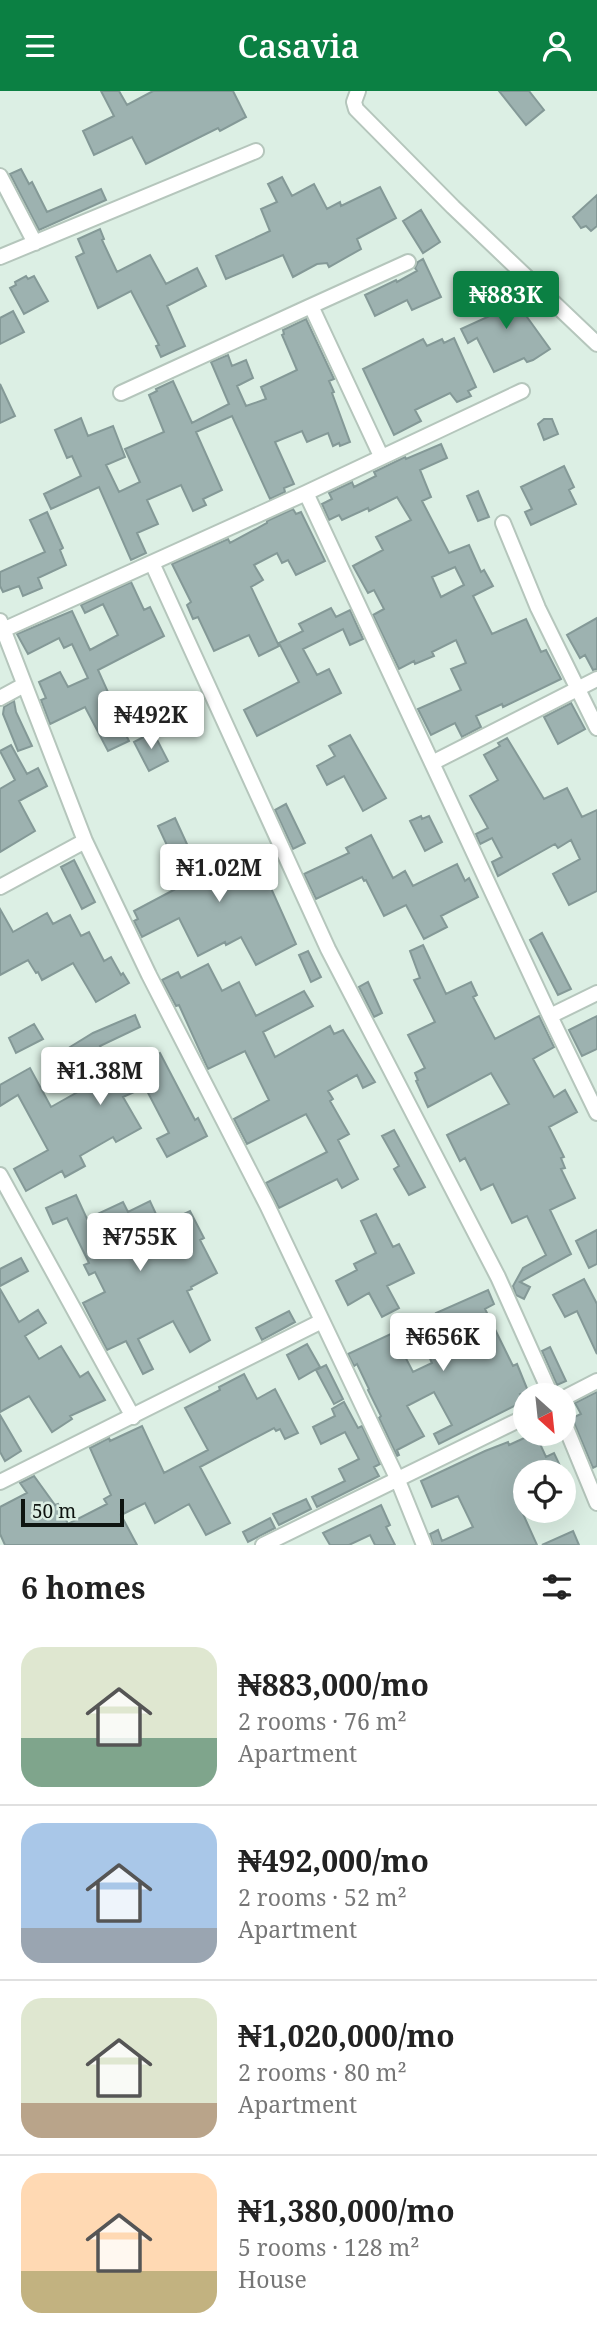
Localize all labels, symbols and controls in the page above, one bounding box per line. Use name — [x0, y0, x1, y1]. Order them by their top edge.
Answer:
text: Casavia — [238, 24, 359, 67]
icon: menu — [21, 27, 59, 65]
icon: person — [538, 27, 576, 65]
pin: ₦883K — [457, 271, 555, 331]
text: ₦883K — [469, 278, 543, 310]
pin: ₦492K — [102, 691, 200, 751]
text: ₦492K — [114, 698, 188, 730]
pin: ₦1.02M — [162, 845, 276, 904]
text: ₦1.02M — [176, 851, 262, 883]
pin: ₦1.38M — [43, 1047, 157, 1107]
text: ₦1.38M — [57, 1054, 143, 1086]
pin: ₦755K — [91, 1213, 189, 1273]
text: ₦755K — [103, 1220, 177, 1252]
pin: ₦656K — [394, 1313, 492, 1373]
text: ₦656K — [406, 1320, 480, 1352]
north arrow — [513, 1383, 576, 1445]
map controls — [513, 1383, 576, 1523]
button: locate — [513, 1460, 576, 1523]
scale bar — [21, 1496, 124, 1528]
text: 50 m — [32, 1498, 76, 1524]
text: 6 homes — [21, 1567, 145, 1608]
icon: filters — [538, 1568, 576, 1606]
text: ₦883,000/mo — [238, 1664, 429, 1705]
icon: home — [77, 1675, 161, 1759]
text: 2 rooms · 76 m² — [238, 1705, 407, 1737]
text: Apartment — [238, 1737, 357, 1769]
text: ₦492,000/mo — [238, 1840, 429, 1881]
icon: home — [77, 1851, 161, 1935]
text: 2 rooms · 52 m² — [238, 1881, 407, 1913]
text: Apartment — [238, 1913, 357, 1945]
text: ₦1,020,000/mo — [238, 2015, 455, 2056]
icon: home — [77, 2026, 161, 2110]
text: 2 rooms · 80 m² — [238, 2056, 407, 2088]
text: Apartment — [238, 2088, 357, 2120]
text: ₦1,380,000/mo — [238, 2190, 455, 2231]
icon: home — [77, 2201, 161, 2285]
text: 5 rooms · 128 m² — [238, 2231, 420, 2263]
text: House — [238, 2263, 307, 2295]

